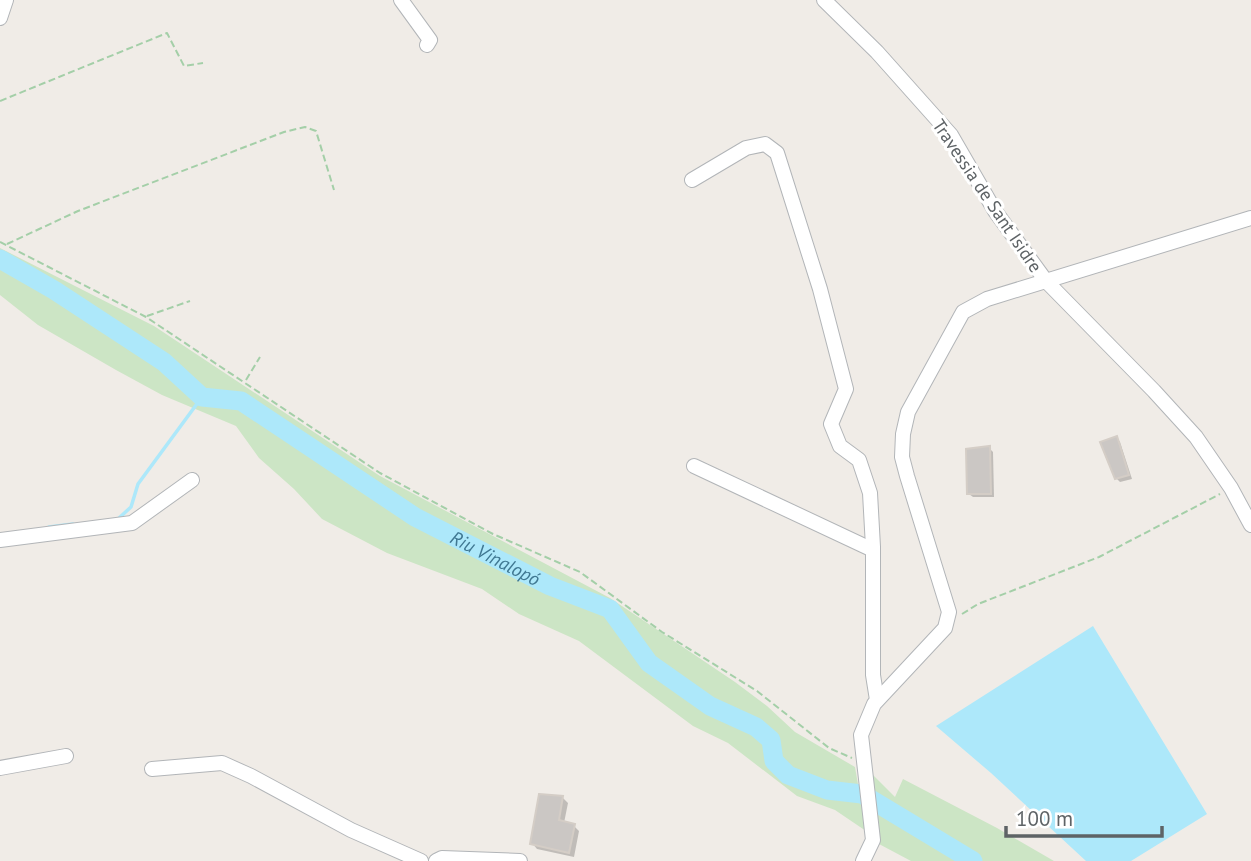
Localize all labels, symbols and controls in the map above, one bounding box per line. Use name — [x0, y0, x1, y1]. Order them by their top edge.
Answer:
street label: Travessia de Sant Isidre — [928, 115, 1047, 277]
water label: Riu Vinalopó — [446, 525, 544, 591]
scale bar — [1006, 794, 1162, 838]
text: 100 m — [1016, 805, 1073, 832]

